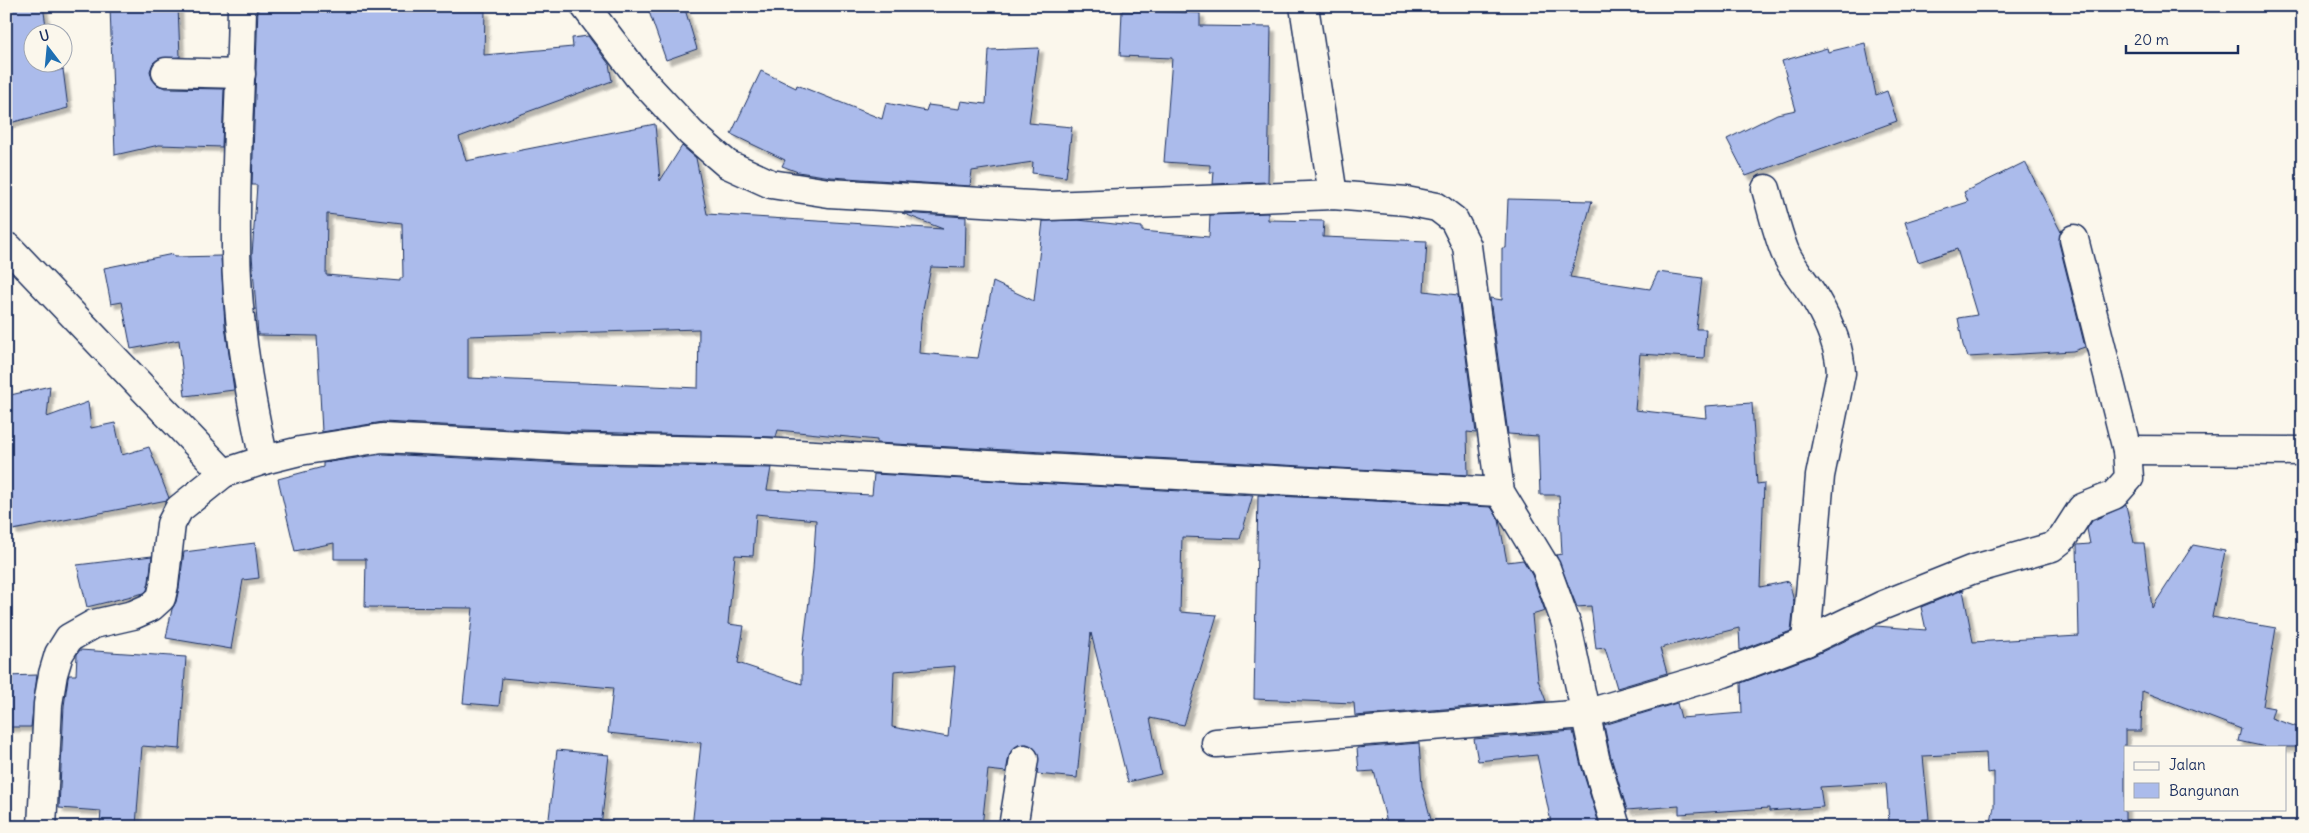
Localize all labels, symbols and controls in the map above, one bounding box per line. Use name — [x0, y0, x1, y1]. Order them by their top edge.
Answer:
north arrow — [22, 22, 72, 72]
scale bar — [2126, 22, 2239, 54]
text: U — [37, 26, 51, 45]
text: 20 m — [2134, 30, 2169, 49]
legend — [2124, 746, 2286, 810]
text: Jalan — [2169, 755, 2206, 774]
text: Bangunan — [2169, 781, 2239, 800]

